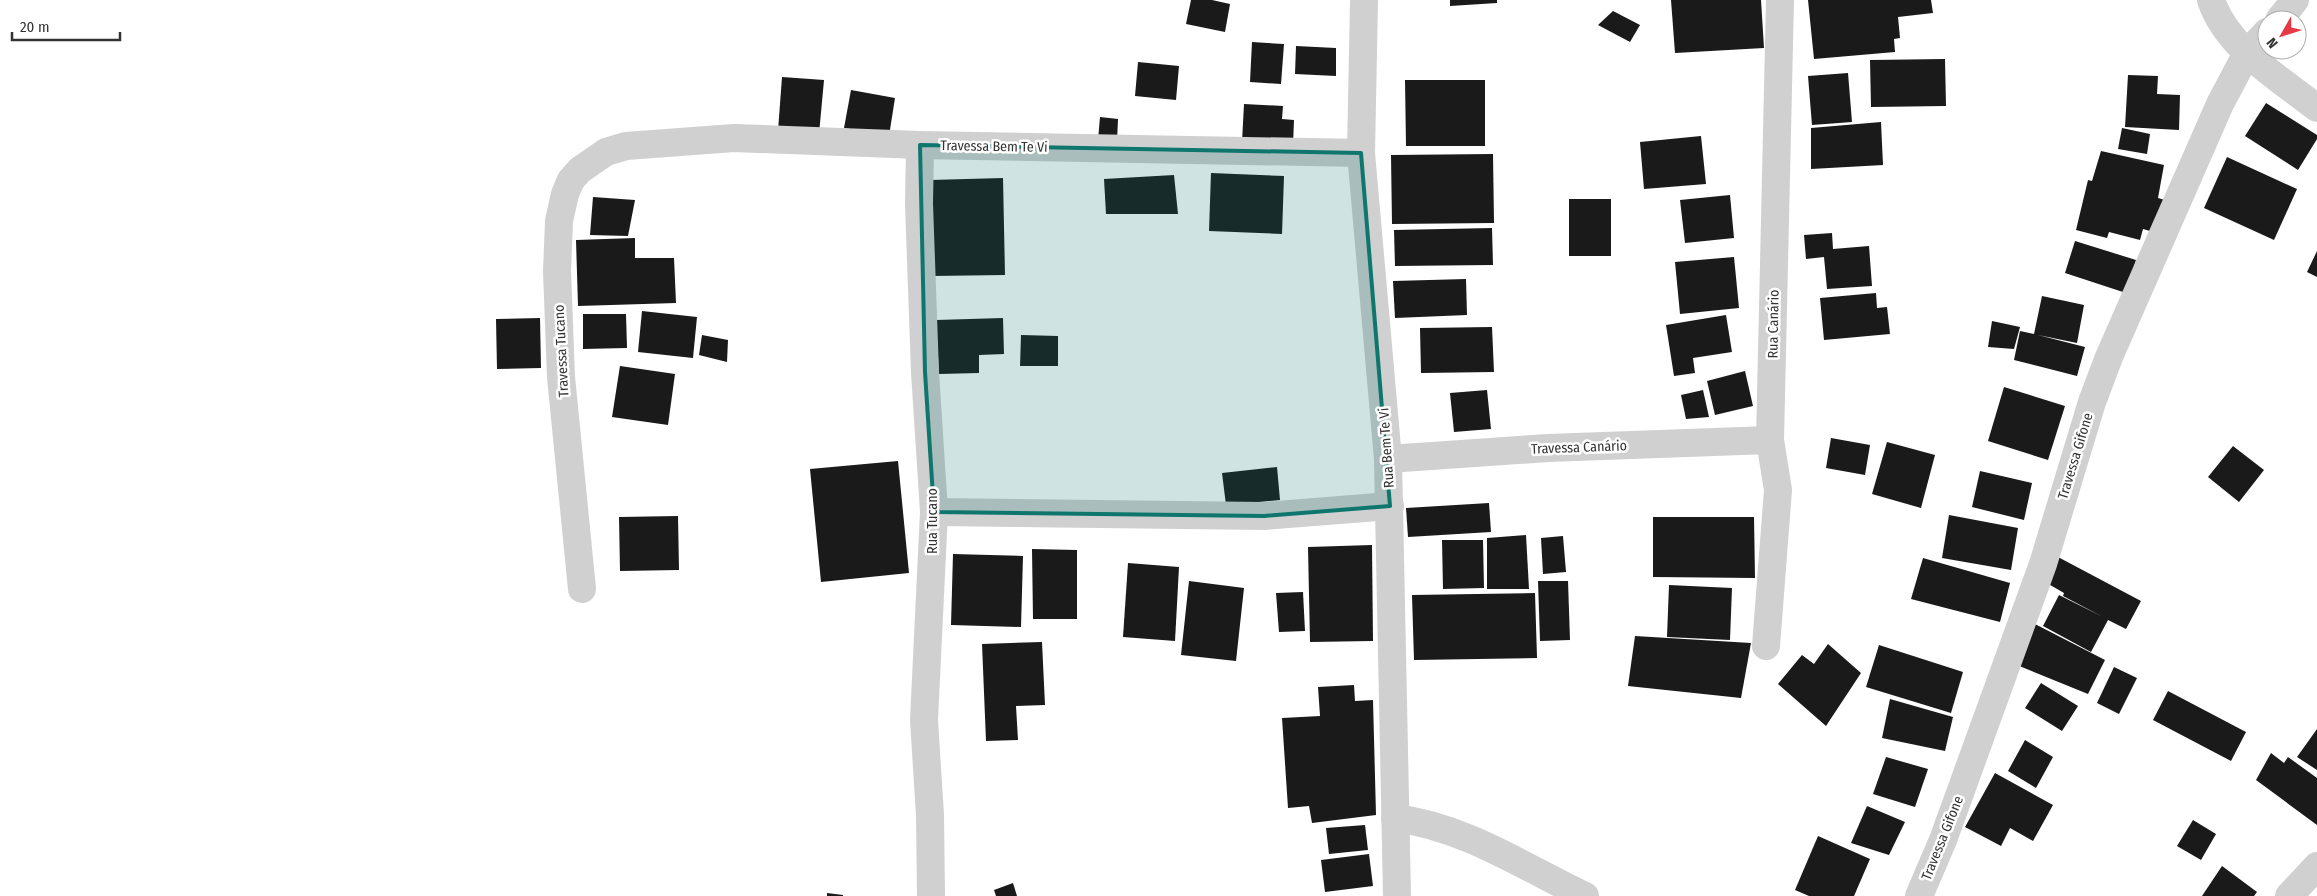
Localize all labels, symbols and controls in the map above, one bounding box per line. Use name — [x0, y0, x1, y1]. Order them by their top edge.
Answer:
scale bar — [12, 10, 120, 42]
north arrow — [2257, 10, 2307, 60]
text: 20 m — [20, 18, 50, 36]
text: N — [2263, 34, 2282, 51]
street label: Travessa Bem Te Vi — [940, 137, 1048, 156]
street label: Rua Canário — [1764, 289, 1783, 359]
street label: Travessa Tucano — [551, 304, 572, 398]
street label: Rua Bem Te Vi — [1375, 407, 1398, 489]
street label: Travessa Gifone — [2054, 411, 2097, 501]
street label: Travessa Canário — [1531, 437, 1627, 458]
street label: Rua Tucano — [924, 488, 941, 554]
street label: Travessa Gifone — [1918, 793, 1967, 883]

